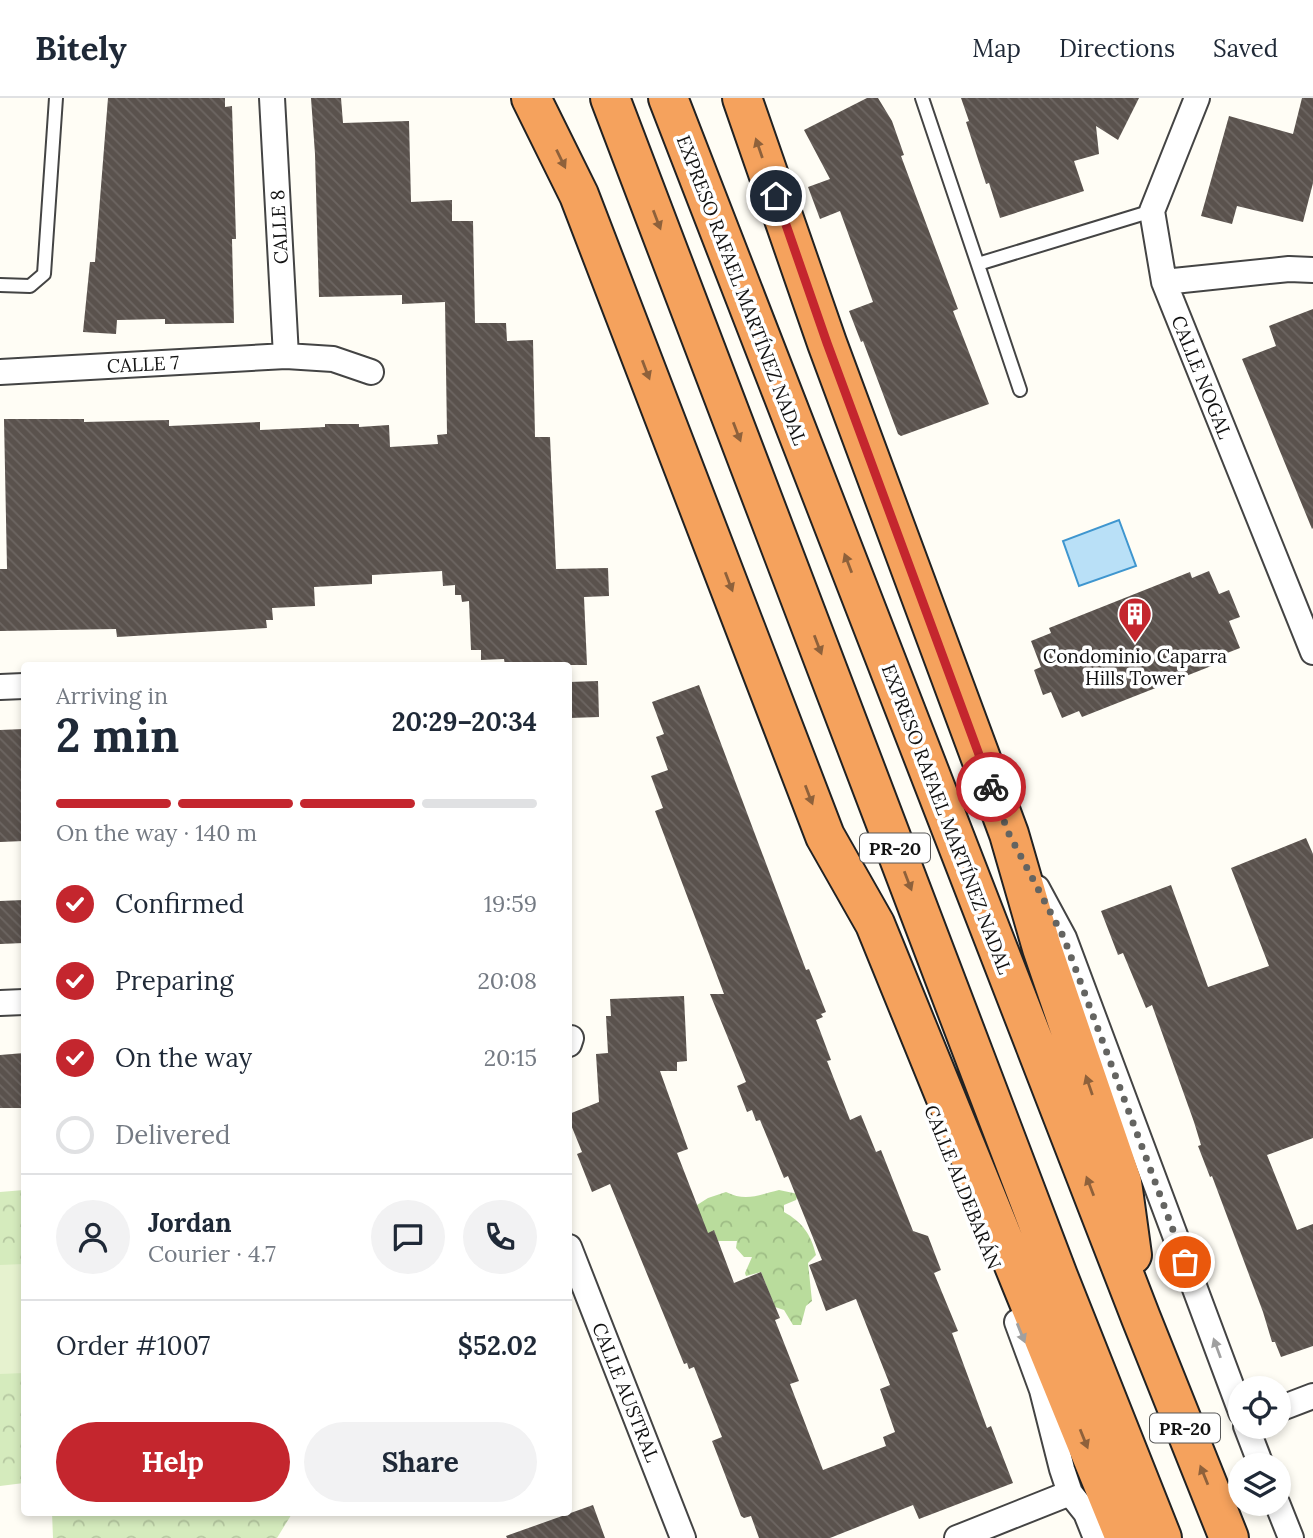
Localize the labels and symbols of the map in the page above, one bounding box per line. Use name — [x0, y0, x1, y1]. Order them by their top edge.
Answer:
street label: EXPRESO RAFAEL MARTÍNEZ NADAL — [672, 132, 812, 448]
one-way arrow — [753, 137, 764, 158]
one-way arrow — [555, 149, 566, 169]
pin — [746, 166, 806, 226]
street label: CALLE 8 — [265, 189, 293, 265]
one-way arrow — [651, 209, 662, 230]
street label: CALLE NOGAL — [1166, 312, 1238, 442]
street label: CALLE 7 — [106, 350, 180, 378]
one-way arrow — [641, 360, 652, 381]
one-way arrow — [732, 422, 743, 443]
one-way arrow — [842, 552, 853, 573]
one-way arrow — [724, 571, 735, 592]
building icon: Condominio Caparra Hills Tower — [1116, 595, 1154, 644]
one-way arrow — [813, 634, 824, 655]
place label: Condominio Caparra Hills Tower — [1043, 644, 1227, 690]
street label: EXPRESO RAFAEL MARTÍNEZ NADAL — [877, 661, 1017, 977]
courier — [956, 752, 1026, 822]
one-way arrow — [804, 784, 815, 805]
road number: PR-20 — [860, 834, 930, 862]
one-way arrow — [902, 870, 913, 891]
one-way arrow — [1083, 1075, 1094, 1096]
street label: CALLE ALDEBARÁN — [919, 1101, 1007, 1273]
one-way arrow — [1084, 1176, 1095, 1197]
pin — [1155, 1232, 1215, 1292]
street label: CALLE AUSTRAL — [587, 1319, 665, 1465]
one-way arrow — [1015, 1323, 1026, 1344]
one-way arrow — [1211, 1337, 1222, 1358]
road number: PR-20 — [1150, 1414, 1220, 1442]
one-way arrow — [1079, 1428, 1090, 1449]
one-way arrow — [1198, 1464, 1209, 1485]

